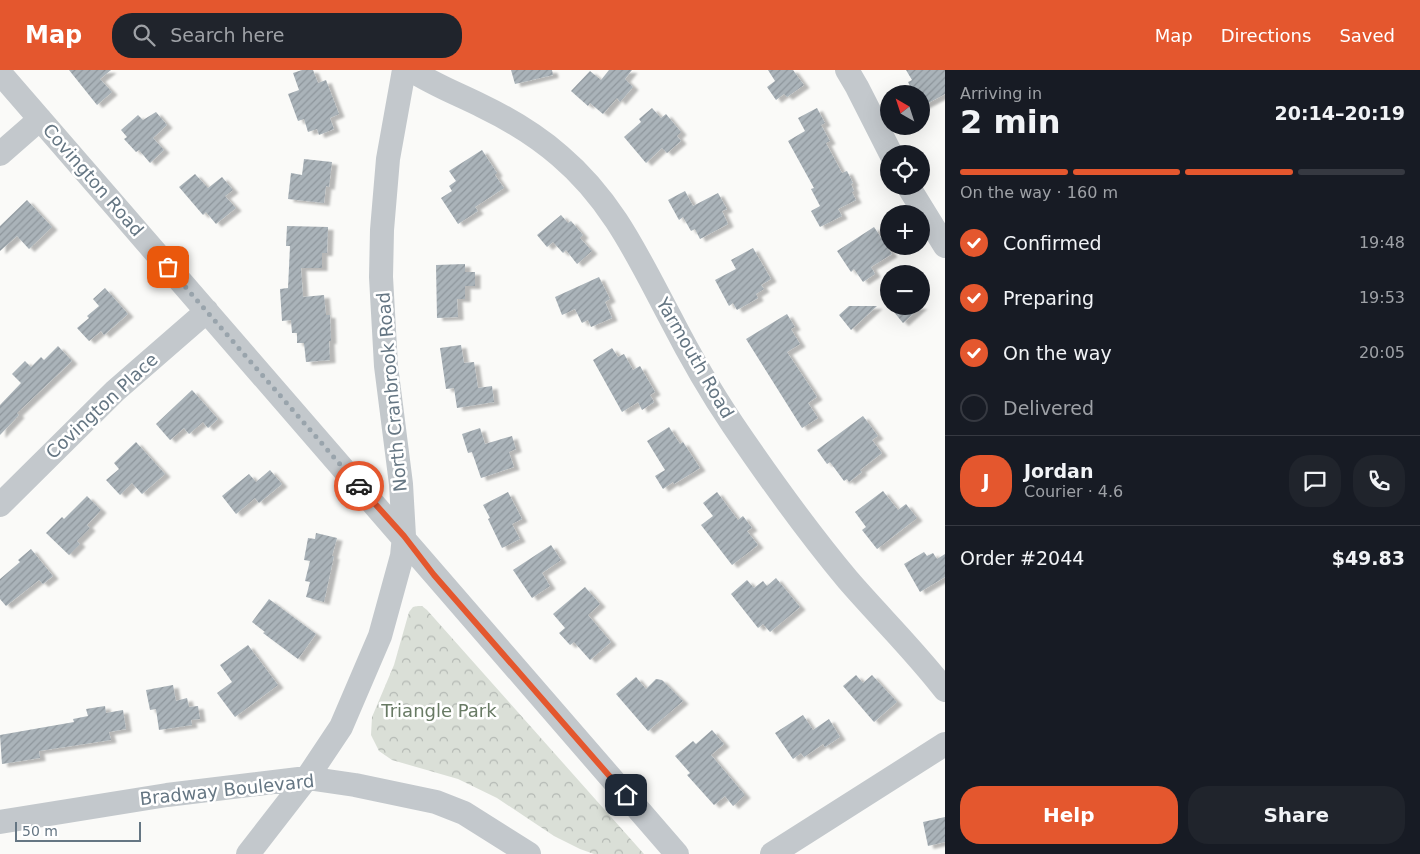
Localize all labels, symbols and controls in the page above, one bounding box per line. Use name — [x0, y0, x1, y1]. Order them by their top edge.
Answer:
search box — [112, 13, 462, 58]
text: Map — [25, 21, 82, 49]
icon: search — [130, 21, 158, 49]
text: Search here — [170, 24, 284, 46]
text: Map — [1155, 25, 1193, 46]
text: Directions — [1221, 25, 1311, 46]
text: Saved — [1339, 25, 1395, 46]
text: Arriving in — [960, 84, 1042, 103]
north arrow — [880, 85, 930, 135]
map controls — [880, 85, 930, 315]
text: 20:14–20:19 — [1275, 102, 1405, 124]
text: 2 min — [960, 103, 1061, 141]
street label: Covington Road — [39, 119, 148, 240]
button: locate — [880, 145, 930, 195]
text: On the way · 160 m — [960, 183, 1118, 202]
button: + — [880, 205, 930, 255]
icon: check — [960, 229, 988, 257]
text: Confirmed — [1003, 232, 1102, 254]
text: 19:48 — [1359, 233, 1405, 252]
pin — [147, 246, 189, 288]
icon: bag — [154, 253, 182, 281]
button: − — [880, 265, 930, 315]
icon: check — [960, 284, 988, 312]
text: Preparing — [1003, 287, 1094, 309]
text: 19:53 — [1359, 288, 1405, 307]
street label: North Cranbrook Road — [372, 291, 411, 493]
street label: Yarmouth Road — [652, 293, 739, 422]
icon: check — [960, 339, 988, 367]
text: On the way — [1003, 342, 1112, 364]
text: 20:05 — [1359, 343, 1405, 362]
street label: Covington Place — [41, 348, 162, 463]
text: Delivered — [1003, 397, 1094, 419]
button: chat — [1289, 455, 1341, 507]
button: phone — [1353, 455, 1405, 507]
text: Jordan — [1024, 460, 1093, 482]
courier — [334, 461, 384, 511]
text: J — [982, 470, 990, 492]
icon: car — [345, 472, 373, 500]
text: Courier · 4.6 — [1024, 482, 1123, 501]
text: Order #2044 — [960, 547, 1084, 569]
text: $49.83 — [1332, 547, 1405, 569]
park label: Triangle Park — [380, 700, 497, 721]
street label: Bradway Boulevard — [139, 770, 315, 809]
pin — [605, 774, 647, 816]
icon: home — [612, 781, 640, 809]
button: Help — [960, 786, 1178, 844]
button: Share — [1188, 786, 1405, 844]
scale bar — [15, 819, 141, 842]
text: 50 m — [22, 823, 58, 839]

